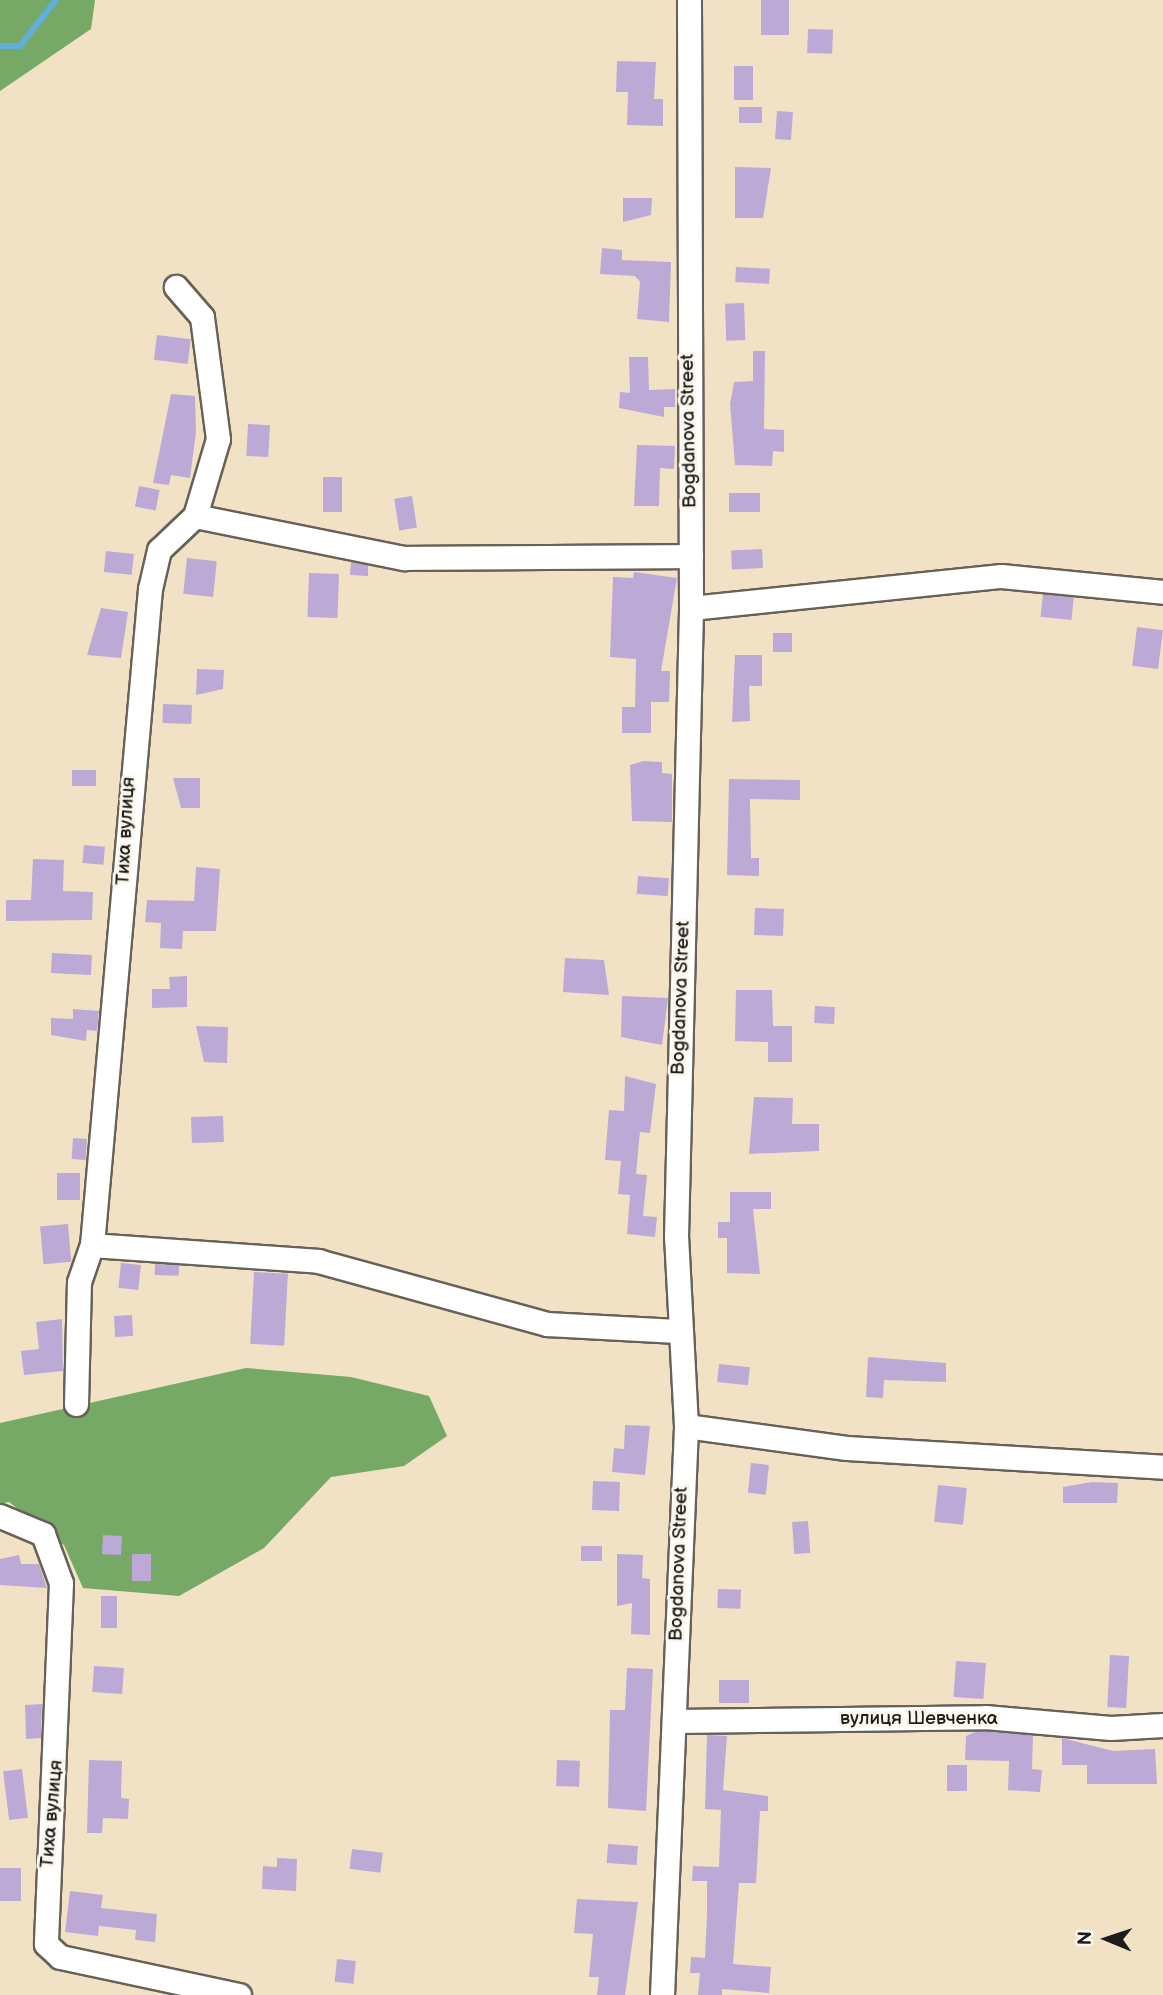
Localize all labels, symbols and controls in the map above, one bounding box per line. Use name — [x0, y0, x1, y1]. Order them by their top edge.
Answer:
street label: Bogdanova Street — [676, 353, 702, 509]
street label: Тиха вулиця — [112, 776, 140, 886]
street label: Bogdanova Street — [667, 920, 695, 1076]
street label: Bogdanova Street — [665, 1486, 693, 1642]
street label: вулиця Шевченка — [840, 1708, 998, 1730]
street label: Тиха вулиця — [36, 1759, 68, 1869]
north arrow — [1072, 1904, 1142, 1974]
text: N — [1074, 1931, 1097, 1946]

